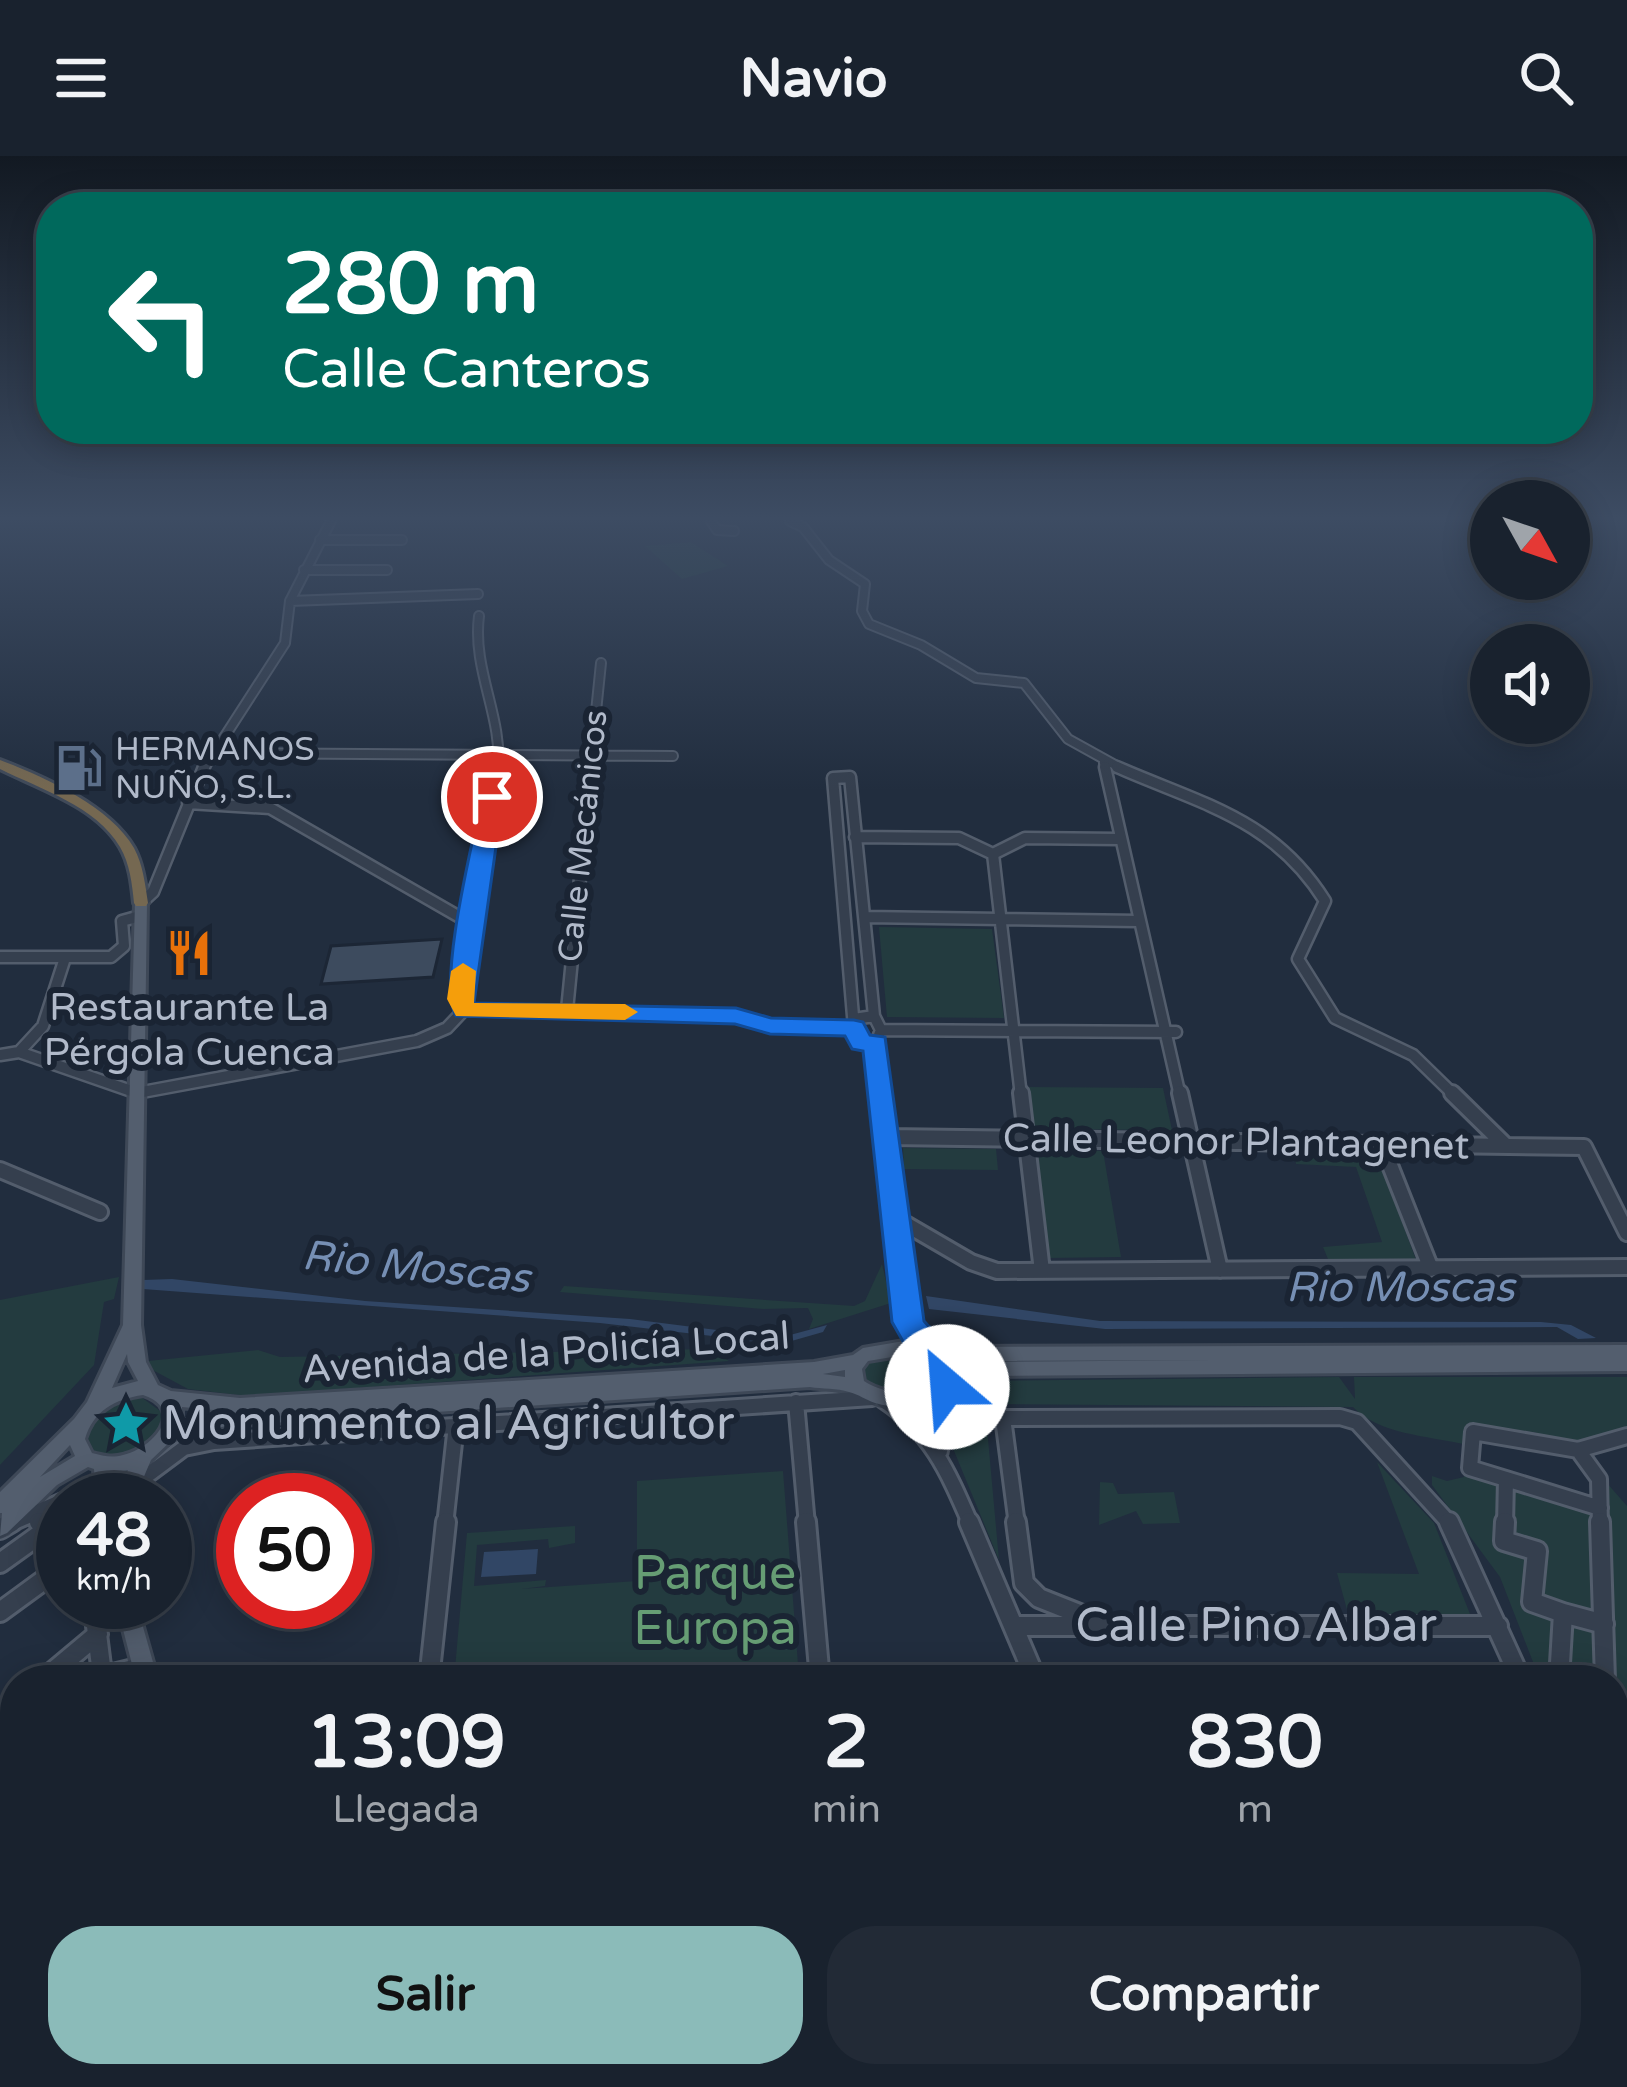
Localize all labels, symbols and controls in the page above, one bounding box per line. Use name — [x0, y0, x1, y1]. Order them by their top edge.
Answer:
icon: menu — [48, 45, 114, 111]
icon: search — [1513, 45, 1579, 111]
text: Navio — [739, 46, 888, 111]
text: 280 m — [282, 235, 539, 336]
icon: left — [84, 240, 240, 396]
text: Calle Canteros — [282, 337, 651, 402]
north arrow — [1470, 480, 1590, 600]
map controls — [1470, 480, 1590, 744]
button: sound — [1470, 624, 1590, 744]
street label: Calle Mecánicos — [550, 708, 616, 964]
place label: HERMANOS NUÑO, S.L. — [115, 730, 315, 807]
fuel station icon: HERMANOS NUÑO, S.L. — [54, 743, 104, 793]
pin — [441, 746, 543, 848]
icon: arrive — [459, 764, 525, 830]
restaurant icon: Restaurante La Pérgola Cuenca — [164, 928, 214, 978]
place label: Restaurante La Pérgola Cuenca — [43, 984, 335, 1076]
street label: Calle Leonor Plantagenet — [1002, 1114, 1470, 1170]
water label: Rio Moscas — [300, 1230, 535, 1305]
water label: Rio Moscas — [1286, 1262, 1517, 1313]
street label: Avenida de la Policía Local — [301, 1313, 791, 1393]
position arrow — [884, 1324, 1010, 1450]
place label: Monumento al Agricultor — [162, 1395, 735, 1453]
place icon: Monumento al Agricultor — [101, 1399, 151, 1449]
speed limit sign: 50 — [216, 1473, 372, 1629]
text: 48 — [76, 1500, 152, 1572]
park label: Parque Europa — [633, 1545, 797, 1658]
text: km/h — [76, 1562, 152, 1599]
street label: Calle Pino Albar — [1075, 1597, 1437, 1655]
text: 13:09 — [306, 1700, 506, 1787]
text: 2 — [824, 1700, 869, 1787]
text: 830 — [1187, 1700, 1323, 1787]
text: Llegada — [332, 1786, 480, 1833]
text: min — [812, 1786, 881, 1833]
text: m — [1237, 1786, 1273, 1833]
button: Salir — [48, 1926, 803, 2064]
button: Compartir — [827, 1926, 1581, 2064]

